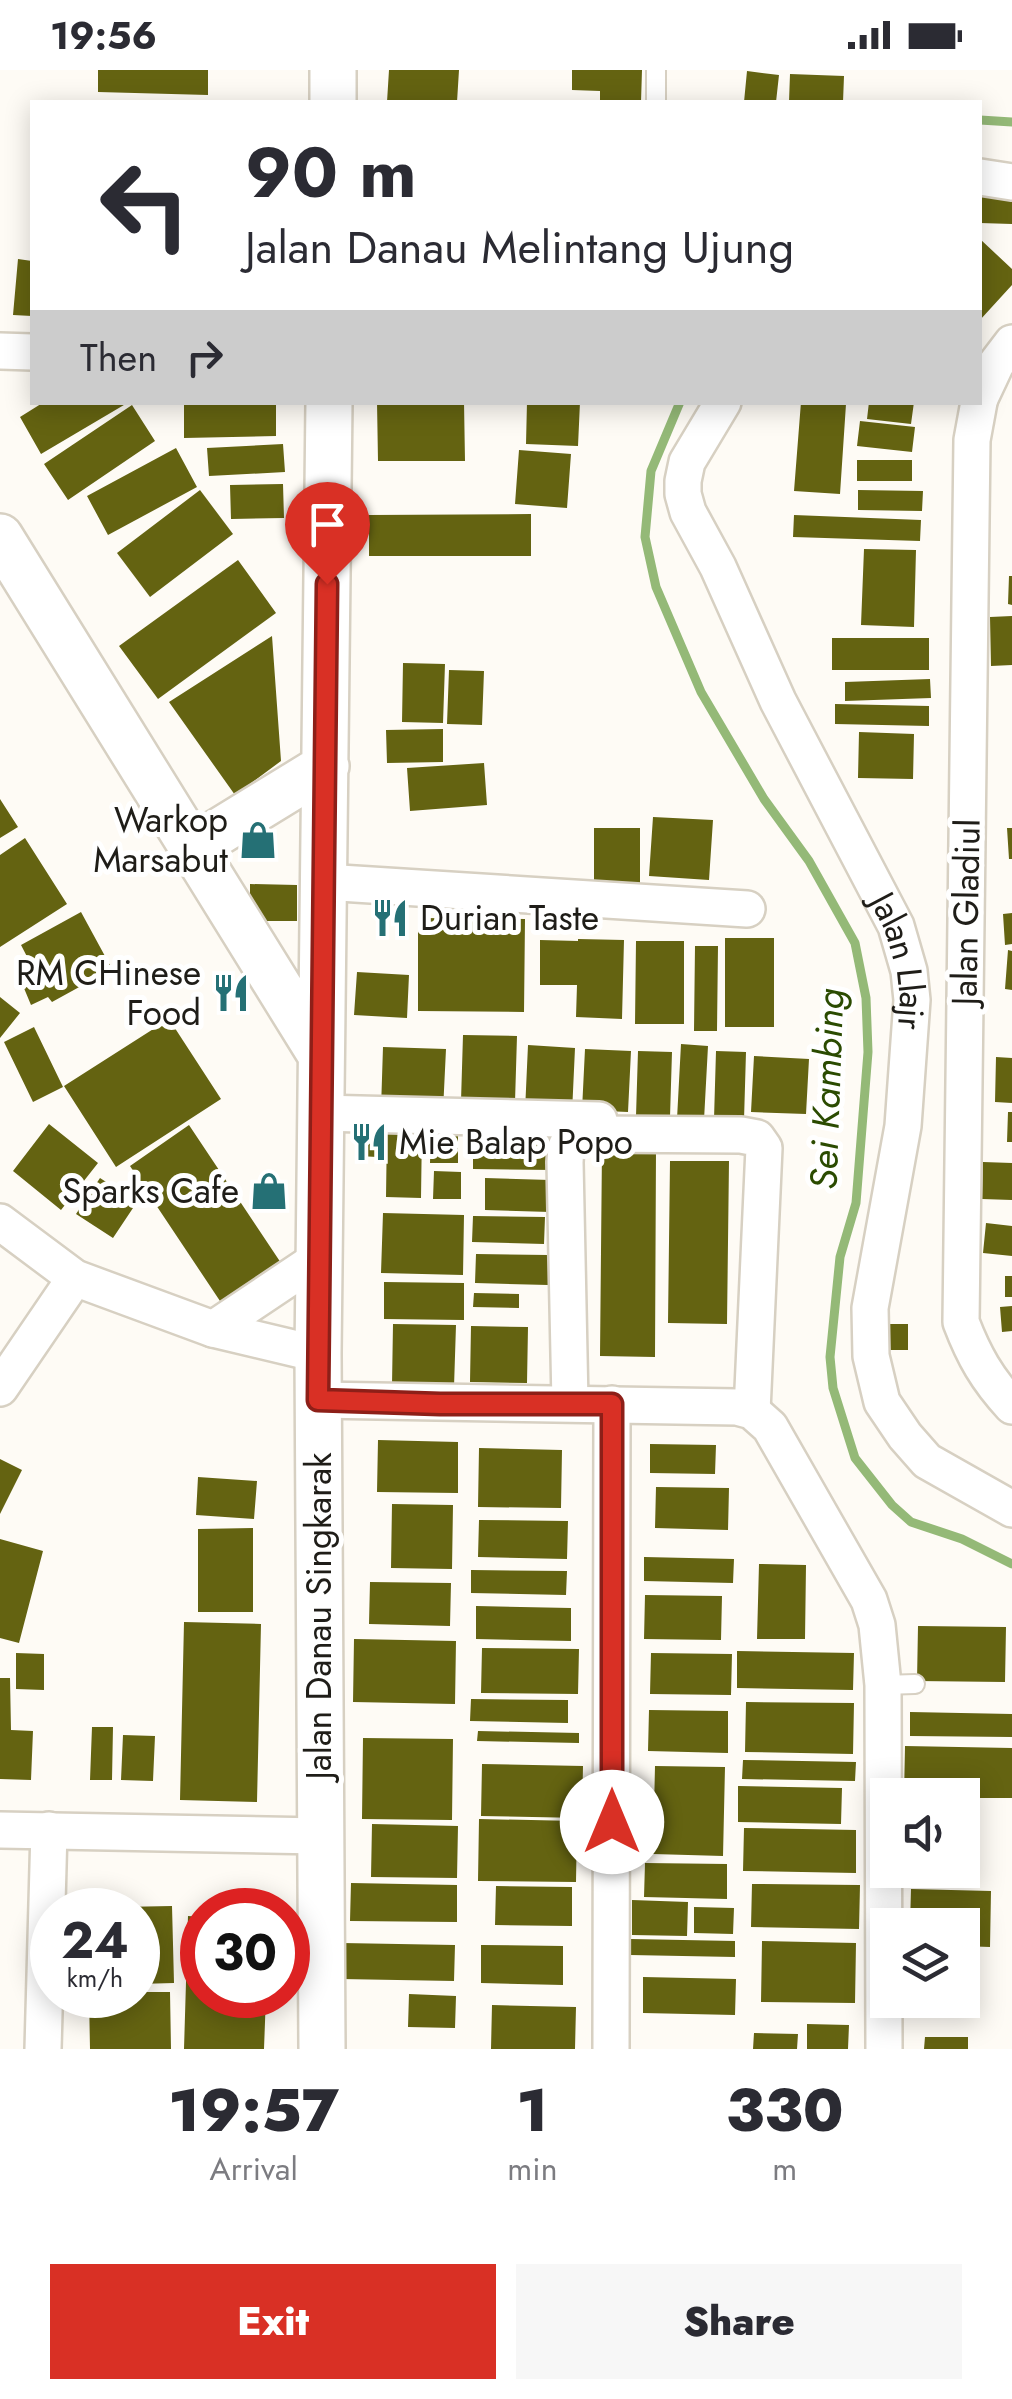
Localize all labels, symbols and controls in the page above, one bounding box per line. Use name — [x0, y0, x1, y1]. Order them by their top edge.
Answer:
text: 19:56 — [50, 8, 157, 63]
text: 90 m — [245, 122, 417, 223]
icon: left — [80, 140, 210, 270]
text: Jalan Danau Melintang Ujung — [245, 215, 794, 280]
text: Then — [80, 330, 157, 385]
icon: right — [177, 330, 232, 385]
pin — [285, 482, 370, 585]
icon: arrive — [300, 497, 355, 552]
place label: Warkop Marsabut — [93, 795, 229, 885]
street label: Jalan Gladiul — [939, 818, 993, 1010]
shop icon: Warkop Marsabut — [237, 819, 279, 861]
street label: Jalan Llajr — [856, 880, 938, 1031]
place label: Durian Taste — [420, 893, 599, 943]
restaurant icon: Durian Taste — [369, 897, 411, 939]
place label: RM CHinese Food — [16, 948, 201, 1038]
restaurant icon: RM CHinese Food — [210, 972, 252, 1014]
water label: Sei Kambing — [795, 987, 858, 1191]
place label: Mie Balap Popo — [399, 1117, 633, 1167]
restaurant icon: Mie Balap Popo — [348, 1121, 390, 1163]
place label: Sparks Cafe — [62, 1166, 239, 1216]
shop icon: Sparks Cafe — [248, 1170, 290, 1212]
street label: Jalan Danau Singkarak — [294, 1452, 344, 1783]
position arrow — [560, 1770, 664, 1874]
map controls — [870, 1778, 980, 2018]
button: sound — [870, 1778, 980, 1888]
speed limit sign: 30 — [180, 1888, 310, 2018]
text: 24 — [61, 1904, 129, 1977]
button: layers — [870, 1908, 980, 2018]
text: km/h — [67, 1960, 123, 1996]
text: 19:57 — [168, 2067, 339, 2154]
text: 1 — [517, 2067, 548, 2154]
text: 330 — [726, 2067, 844, 2154]
text: Arrival — [210, 2146, 298, 2192]
text: min — [507, 2146, 557, 2192]
text: m — [772, 2146, 797, 2192]
button: Exit — [50, 2264, 496, 2379]
button: Share — [516, 2264, 962, 2379]

